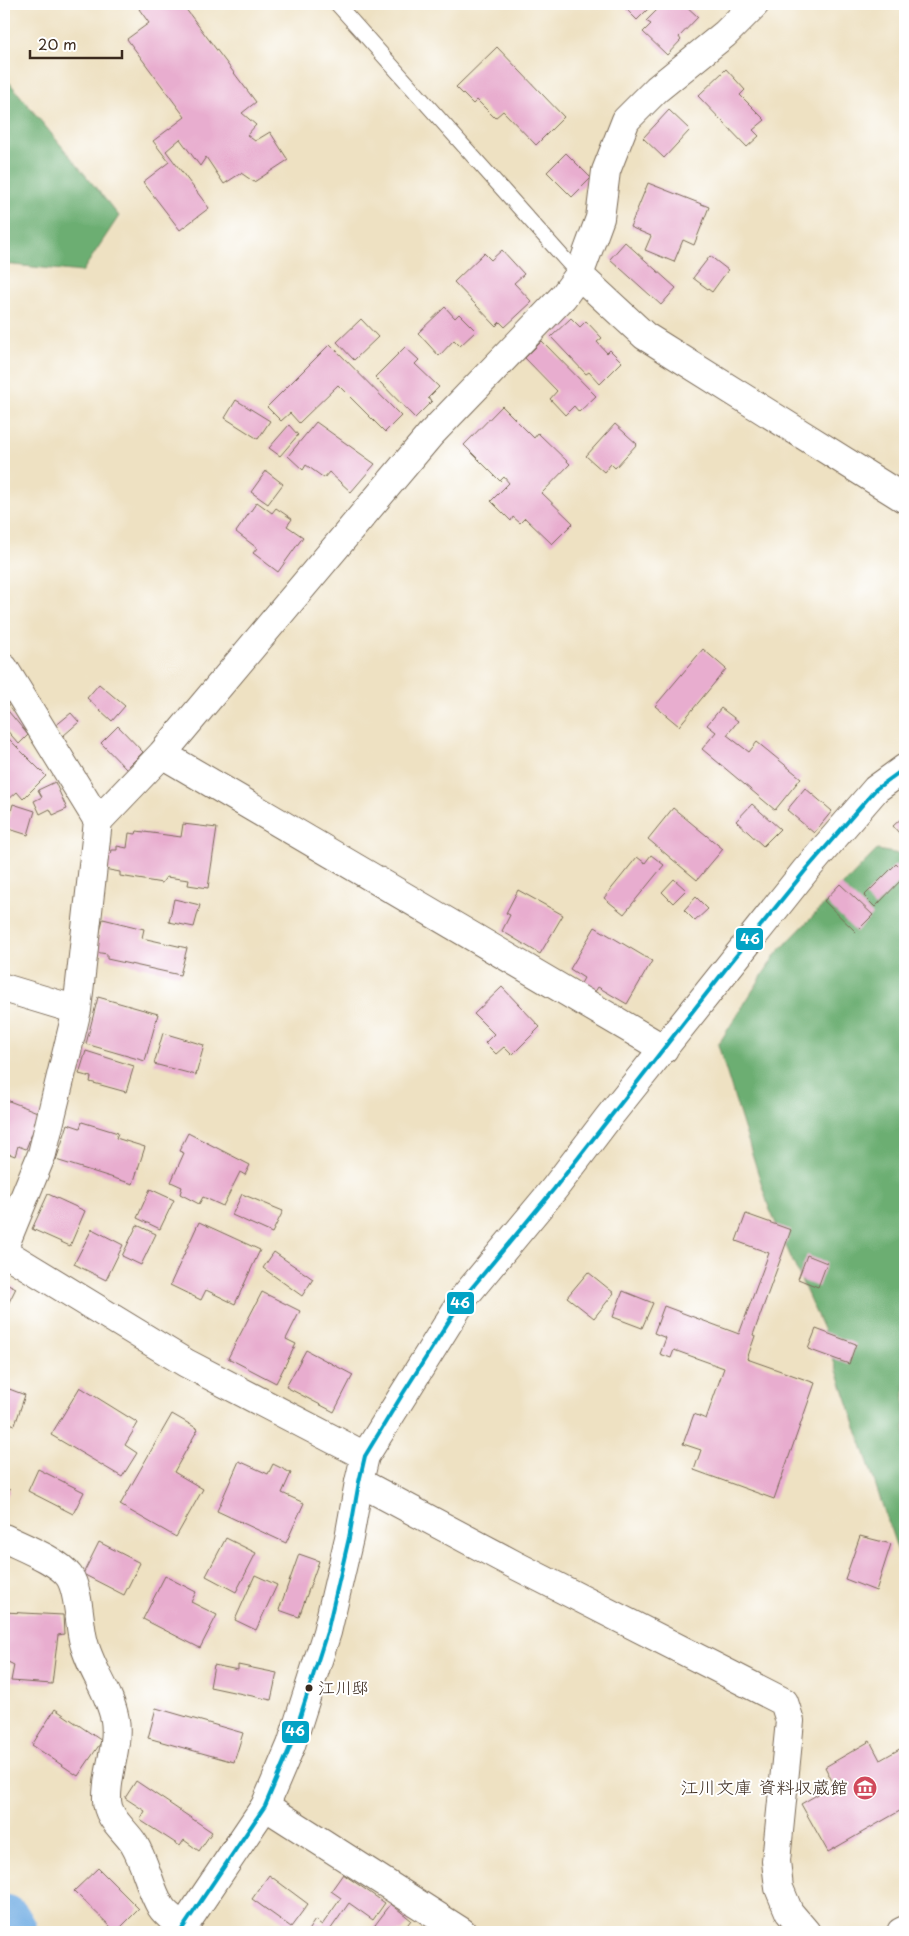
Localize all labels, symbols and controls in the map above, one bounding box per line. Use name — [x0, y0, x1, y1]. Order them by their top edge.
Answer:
scale bar — [30, 28, 122, 60]
text: 20 m — [38, 32, 77, 55]
line badge: 46 — [735, 927, 764, 951]
text: 46 — [740, 928, 760, 949]
line badge: 46 — [446, 1291, 475, 1315]
text: 46 — [450, 1292, 470, 1313]
place label: 江川邸 — [318, 1674, 369, 1700]
marker: 江川邸 — [304, 1683, 314, 1693]
line badge: 46 — [281, 1720, 310, 1744]
text: 46 — [285, 1720, 305, 1741]
place label: 江川文庫 資料収蔵館 — [680, 1773, 848, 1800]
museum icon: 江川文庫 資料収蔵館 — [852, 1775, 878, 1801]

